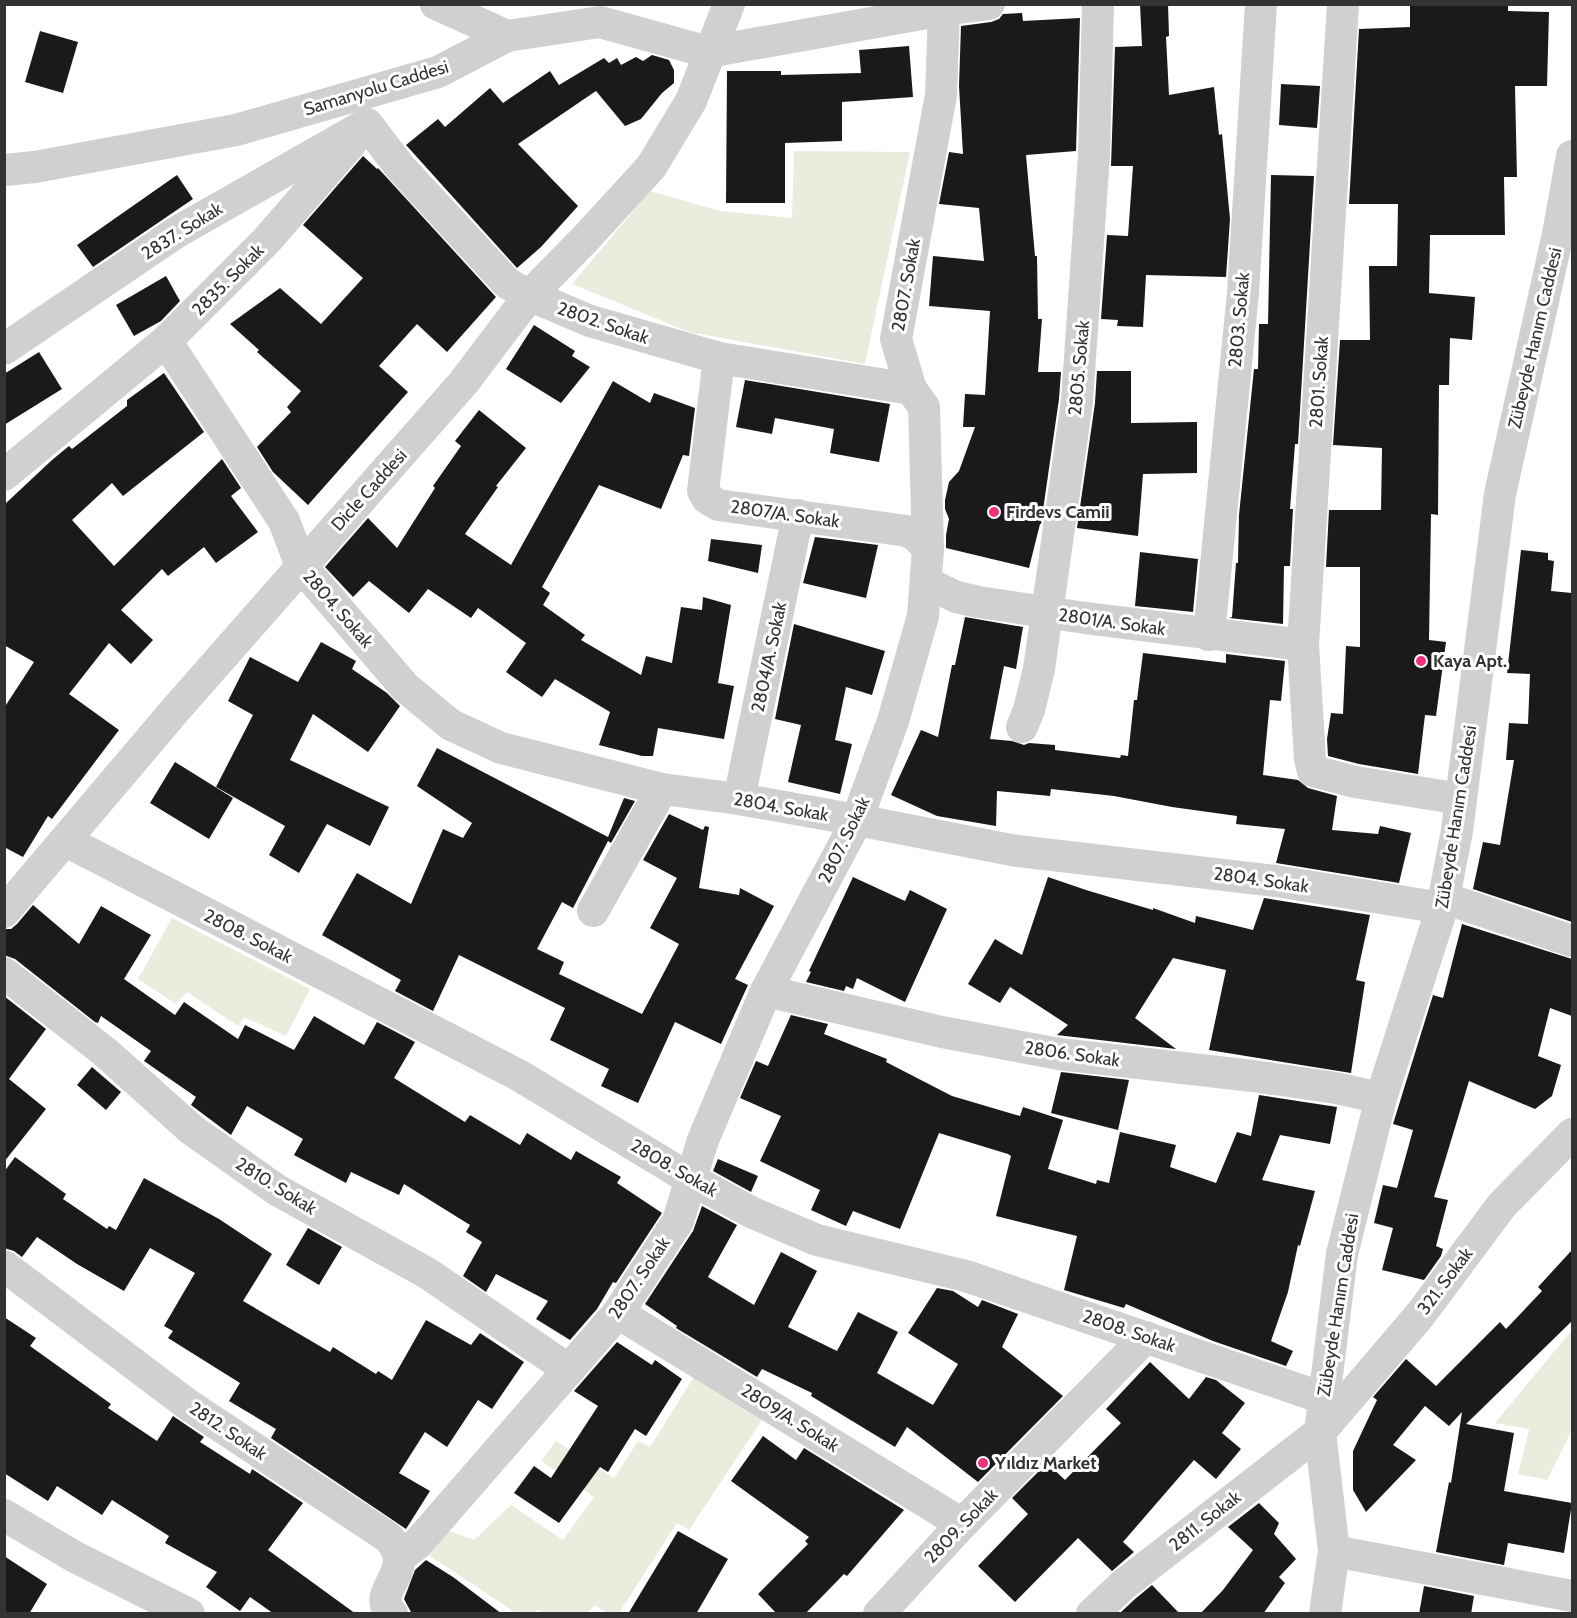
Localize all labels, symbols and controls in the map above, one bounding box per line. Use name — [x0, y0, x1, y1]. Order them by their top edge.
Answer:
street label: Samanyolu Caddesi — [301, 56, 451, 120]
street label: 2837. Sokak — [137, 197, 227, 265]
street label: 2807. Sokak — [887, 236, 925, 333]
street label: 2835. Sokak — [187, 239, 269, 321]
street label: Zübeyde Hanım Caddesi — [1503, 245, 1567, 431]
street label: 2803. Sokak — [1224, 271, 1254, 369]
street label: 2802. Sokak — [554, 297, 652, 349]
street label: 2805. Sokak — [1064, 319, 1094, 417]
street label: 2801. Sokak — [1305, 335, 1333, 428]
street label: Dicle Caddesi — [327, 445, 411, 535]
street label: 2807/A. Sokak — [729, 495, 842, 533]
place label: Firdevs Camii — [1006, 501, 1110, 523]
marker: Firdevs Camii — [987, 505, 1001, 519]
street label: 2804. Sokak — [298, 566, 378, 653]
street label: 2804/A. Sokak — [747, 599, 792, 714]
street label: 2801/A. Sokak — [1057, 604, 1168, 641]
place label: Kaya Apt. — [1433, 650, 1507, 672]
marker: Kaya Apt. — [1414, 654, 1428, 668]
street label: Zübeyde Hanım Caddesi — [1431, 724, 1481, 910]
street label: 2804. Sokak — [732, 788, 831, 826]
street label: 2807. Sokak — [814, 792, 875, 887]
street label: 2804. Sokak — [1212, 862, 1311, 898]
street label: 2808. Sokak — [200, 904, 297, 968]
street label: 2806. Sokak — [1023, 1036, 1122, 1072]
street label: 2808. Sokak — [627, 1134, 722, 1202]
street label: 2810. Sokak — [231, 1152, 321, 1220]
street label: Zübeyde Hanım Caddesi — [1313, 1212, 1363, 1398]
street label: 2807. Sokak — [604, 1232, 675, 1323]
street label: 321. Sokak — [1413, 1243, 1478, 1319]
street label: 2808. Sokak — [1080, 1305, 1179, 1357]
street label: 2809/A. Sokak — [737, 1379, 844, 1457]
street label: 2812. Sokak — [185, 1397, 272, 1465]
place label: Yıldız Market — [994, 1452, 1096, 1474]
marker: Yıldız Market — [976, 1456, 990, 1470]
street label: 2809. Sokak — [920, 1483, 1003, 1568]
street label: 2811. Sokak — [1165, 1486, 1246, 1556]

